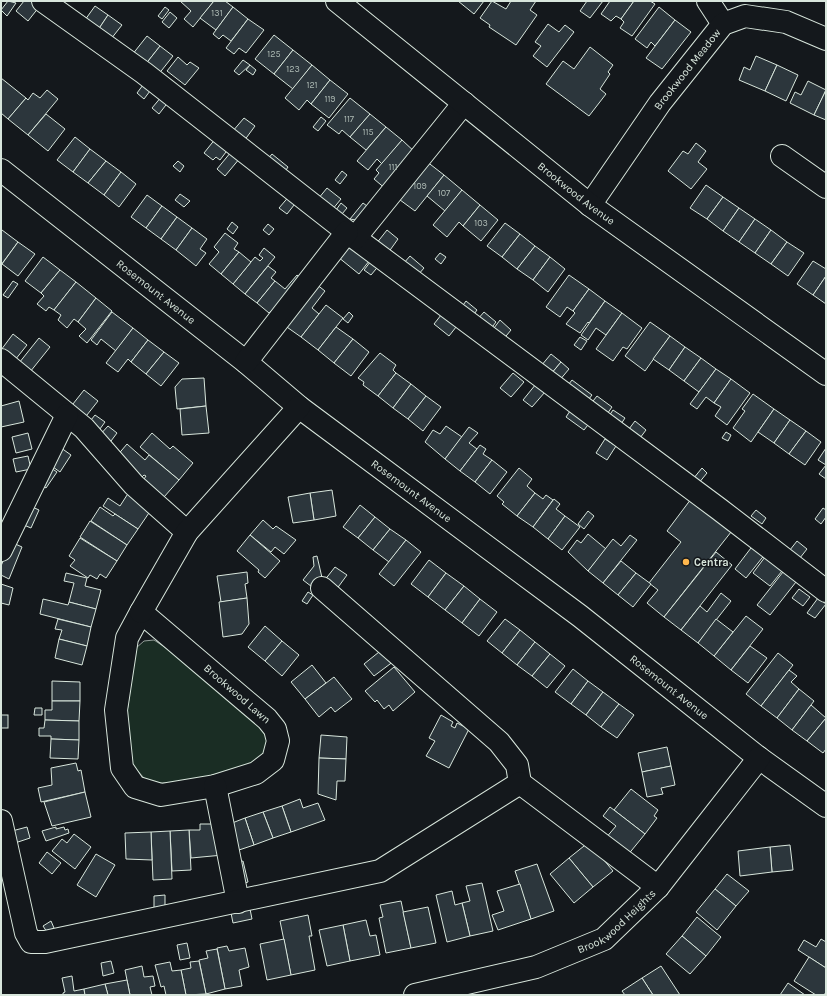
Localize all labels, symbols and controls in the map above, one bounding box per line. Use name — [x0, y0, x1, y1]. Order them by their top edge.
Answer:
house number: 131 — [211, 8, 223, 18]
street label: Brookwood Meadow — [651, 26, 723, 112]
house number: 125 — [267, 49, 281, 59]
house number: 123 — [286, 64, 300, 74]
house number: 121 — [306, 80, 318, 90]
house number: 119 — [324, 94, 336, 104]
house number: 117 — [344, 114, 355, 124]
house number: 115 — [362, 127, 374, 137]
street label: Brookwood Avenue — [535, 159, 618, 228]
house number: 111 — [389, 162, 397, 172]
house number: 109 — [413, 181, 427, 191]
house number: 107 — [438, 188, 451, 198]
house number: 103 — [474, 218, 488, 228]
street label: Rosemount Avenue — [114, 257, 198, 327]
street label: Rosemount Avenue — [369, 457, 454, 525]
place label: Centra — [694, 556, 729, 569]
marker: Centra — [681, 557, 691, 567]
street label: Rosemount Avenue — [627, 652, 712, 722]
street label: Brookwood Lawn — [201, 662, 273, 726]
street label: Brookwood Heights — [575, 886, 658, 956]

